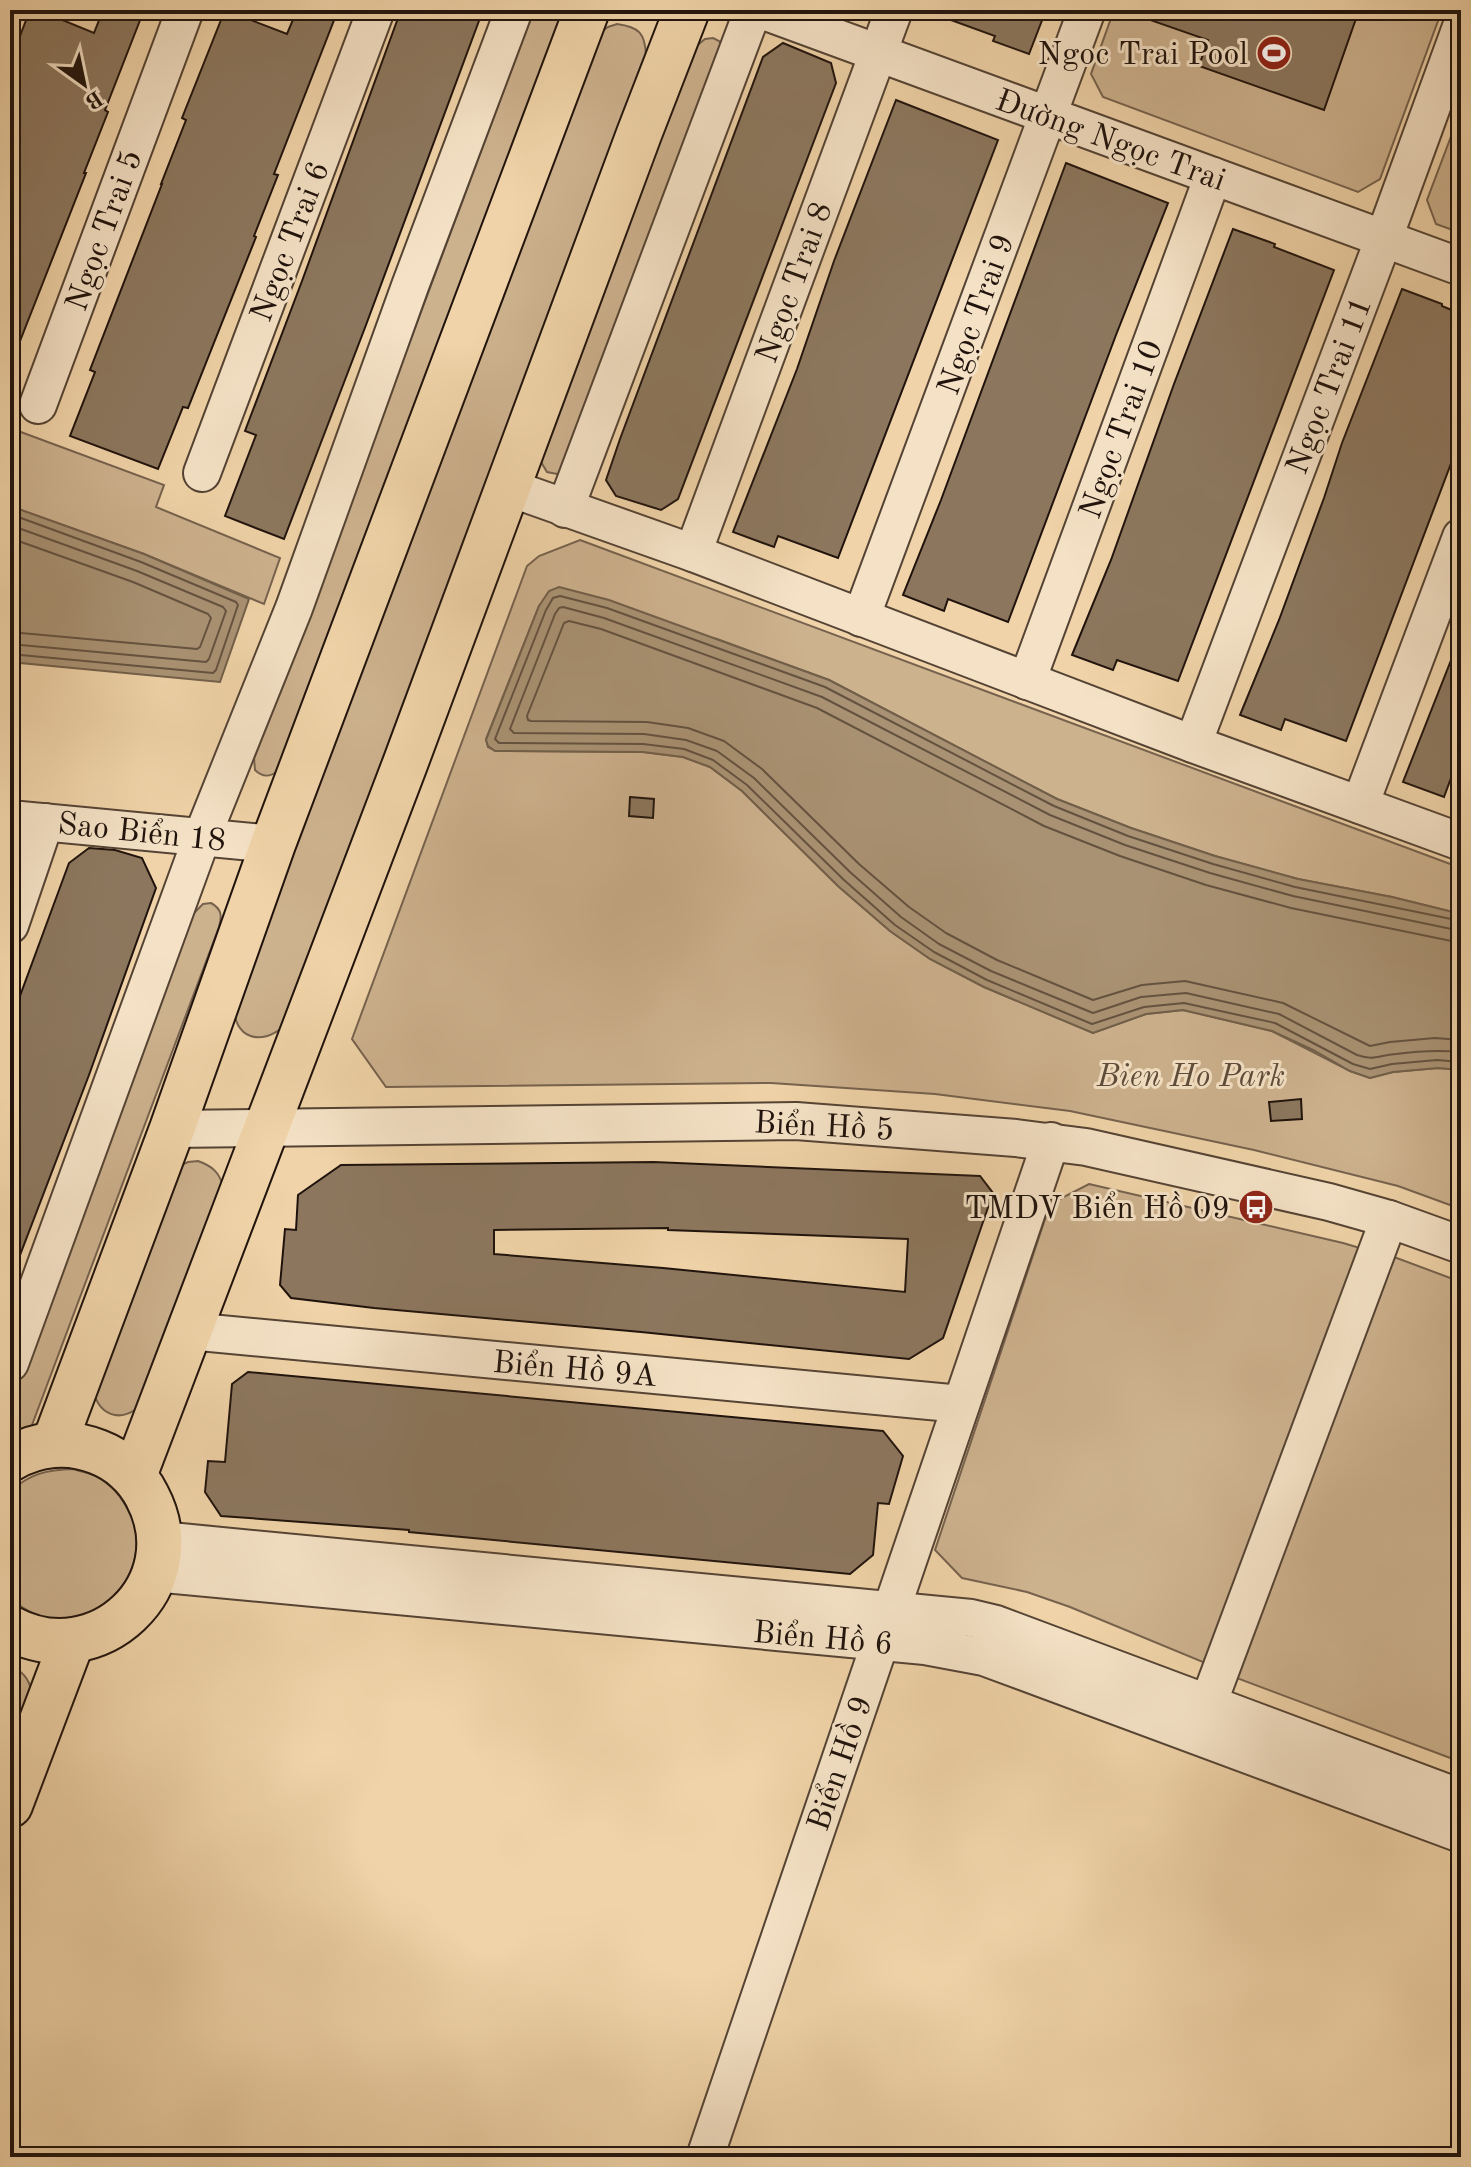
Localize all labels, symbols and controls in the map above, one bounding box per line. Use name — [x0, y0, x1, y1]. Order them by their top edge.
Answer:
sports icon: Ngoc Trai Pool — [1255, 34, 1293, 72]
place label: Ngoc Trai Pool — [1037, 40, 1248, 72]
north arrow — [44, 44, 124, 124]
street label: Đường Ngọc Trai — [991, 85, 1229, 198]
text: B — [81, 86, 106, 113]
street label: Ngọc Trai 5 — [62, 146, 150, 316]
street label: Ngọc Trai 6 — [247, 158, 337, 327]
street label: Ngọc Trai 8 — [752, 198, 840, 368]
street label: Ngọc Trai 9 — [934, 230, 1022, 400]
street label: Ngọc Trai 11 — [1282, 293, 1379, 479]
street label: Ngọc Trai 10 — [1076, 337, 1170, 523]
street label: Sao Biển 18 — [56, 806, 228, 859]
park label: Bien Ho Park — [1096, 1062, 1285, 1094]
street label: Biển Hồ 5 — [753, 1105, 895, 1148]
bus stop icon: TMDV Biển Hồ 09 — [1237, 1188, 1275, 1226]
place label: TMDV Biển Hồ 09 — [964, 1191, 1230, 1226]
street label: Biển Hồ 9A — [491, 1345, 658, 1394]
street label: Biển Hồ 6 — [751, 1615, 894, 1662]
street label: Biển Hồ 9 — [801, 1691, 880, 1836]

